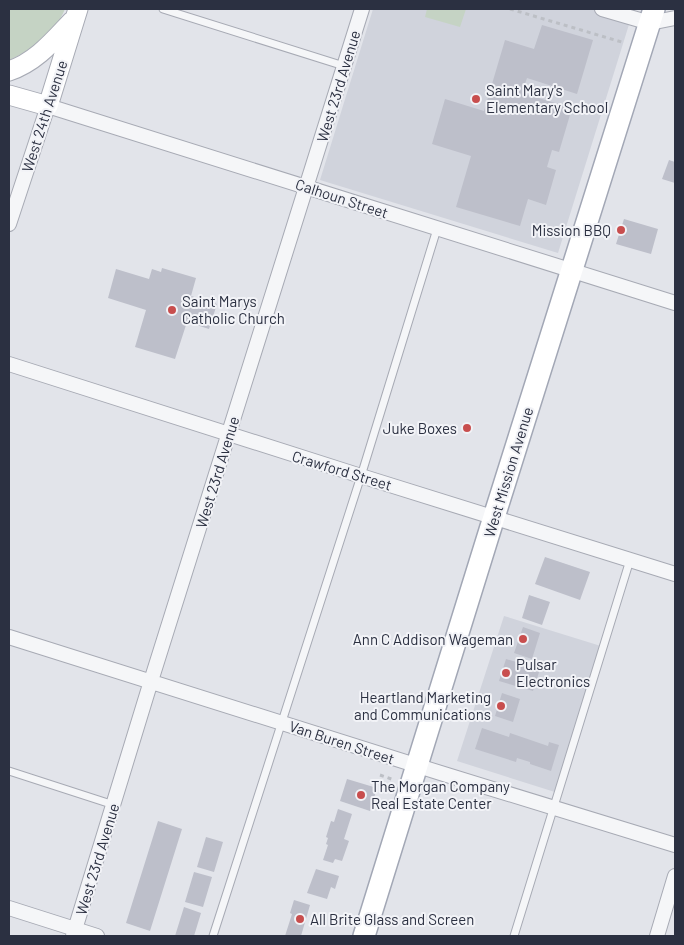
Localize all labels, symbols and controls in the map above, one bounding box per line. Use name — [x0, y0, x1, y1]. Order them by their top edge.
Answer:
street label: West 23rd Avenue — [312, 28, 364, 144]
street label: West 24th Avenue — [17, 58, 71, 174]
place label: Saint Mary's Elementary School — [486, 81, 608, 116]
marker: Saint Mary's Elementary School — [470, 93, 482, 105]
street label: Calhoun Street — [293, 175, 391, 221]
place label: Mission BBQ — [532, 221, 611, 239]
marker: Mission BBQ — [615, 224, 627, 236]
place label: Saint Marys Catholic Church — [182, 292, 285, 327]
marker: Saint Marys Catholic Church — [166, 304, 178, 316]
street label: West Mission Avenue — [480, 405, 536, 539]
street label: West 23rd Avenue — [191, 414, 243, 530]
place label: Juke Boxes — [383, 419, 457, 437]
marker: Juke Boxes — [461, 422, 473, 434]
street label: Crawford Street — [290, 446, 394, 494]
place label: Ann C Addison Wageman — [353, 630, 513, 648]
marker: Ann C Addison Wageman — [517, 633, 529, 645]
place label: Pulsar Electronics — [516, 655, 590, 690]
marker: Pulsar Electronics — [500, 667, 512, 679]
place label: Heartland Marketing and Communications — [354, 688, 491, 723]
marker: Heartland Marketing and Communications — [495, 700, 507, 712]
street label: Van Buren Street — [287, 717, 397, 767]
place label: The Morgan Company Real Estate Center — [371, 777, 510, 812]
marker: The Morgan Company Real Estate Center — [355, 789, 367, 801]
street label: West 23rd Avenue — [71, 801, 123, 917]
place label: All Brite Glass and Screen — [310, 910, 474, 928]
marker: All Brite Glass and Screen — [294, 913, 306, 925]

